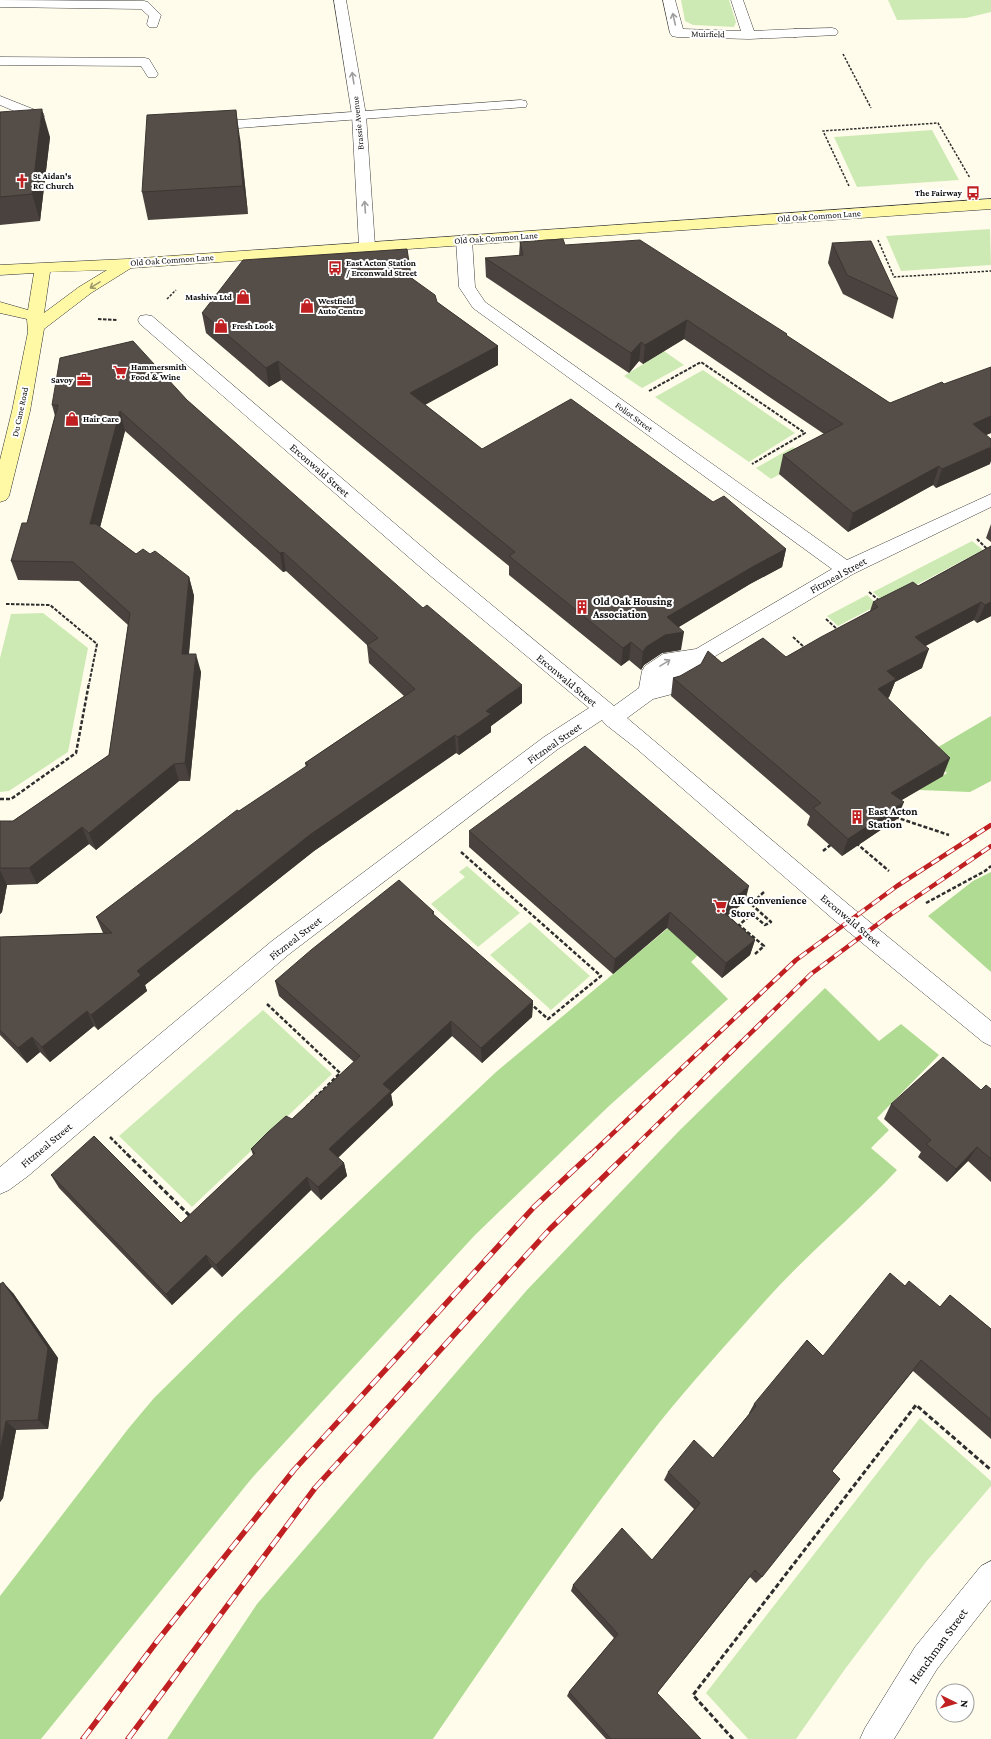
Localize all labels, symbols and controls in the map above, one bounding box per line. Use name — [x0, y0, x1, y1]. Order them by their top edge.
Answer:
one-way arrow — [669, 13, 677, 26]
street label: Muirfield — [691, 29, 725, 39]
one-way arrow — [349, 72, 357, 85]
street label: Brassie Avenue — [350, 96, 366, 150]
place label: St Aidan's RC Church — [33, 171, 75, 191]
church icon: St Aidan's RC Church — [14, 173, 30, 189]
bus stop icon: The Fairway — [965, 185, 981, 201]
place label: The Fairway — [915, 188, 963, 198]
one-way arrow — [361, 201, 368, 214]
street label: Old Oak Common Lane — [777, 208, 861, 224]
street label: Old Oak Common Lane — [454, 230, 538, 246]
street label: Old Oak Common Lane — [130, 252, 214, 268]
place label: East Acton Station / Erconwald Street — [346, 258, 418, 278]
bus stop icon: East Acton Station / Erconwald Street — [327, 260, 343, 276]
one-way arrow — [89, 281, 100, 289]
shop icon: Mashiva Ltd — [235, 289, 251, 305]
place label: Mashiva Ltd — [185, 292, 232, 302]
place label: Westfield Auto Centre — [317, 296, 364, 316]
shop icon: Westfield Auto Centre — [299, 298, 315, 314]
shop icon: Fresh Look — [213, 318, 229, 334]
place label: Fresh Look — [232, 321, 274, 331]
place label: Hammersmith Food & Wine — [131, 362, 188, 382]
supermarket icon: Hammersmith Food & Wine — [112, 364, 128, 380]
office icon: Savoy — [76, 372, 92, 388]
place label: Savoy — [51, 375, 74, 385]
street label: Du Cane Road — [10, 386, 30, 438]
street label: Foliot Street — [613, 400, 655, 434]
shop icon: Hair Care — [64, 411, 80, 427]
place label: Hair Care — [83, 414, 119, 424]
street label: Erconwald Street — [288, 441, 353, 499]
street label: Fitzneal Street — [808, 554, 869, 596]
place label: Old Oak Housing Association — [592, 595, 672, 620]
building icon: Old Oak Housing Association — [574, 599, 590, 615]
street label: Erconwald Street — [534, 651, 600, 709]
one-way arrow — [659, 658, 671, 666]
street label: Fitzneal Street — [525, 720, 584, 766]
place label: East Acton Station — [868, 805, 918, 830]
building icon: East Acton Station — [849, 809, 865, 825]
street label: Erconwald Street — [818, 891, 884, 949]
place label: AK Convenience Store — [730, 894, 807, 919]
supermarket icon: AK Convenience Store — [712, 898, 728, 914]
street label: Fitzneal Street — [266, 914, 324, 962]
street label: Fitzneal Street — [18, 1120, 74, 1170]
street label: Henchman Street — [906, 1605, 971, 1687]
north arrow — [935, 1683, 975, 1723]
text: N — [959, 1700, 971, 1709]

